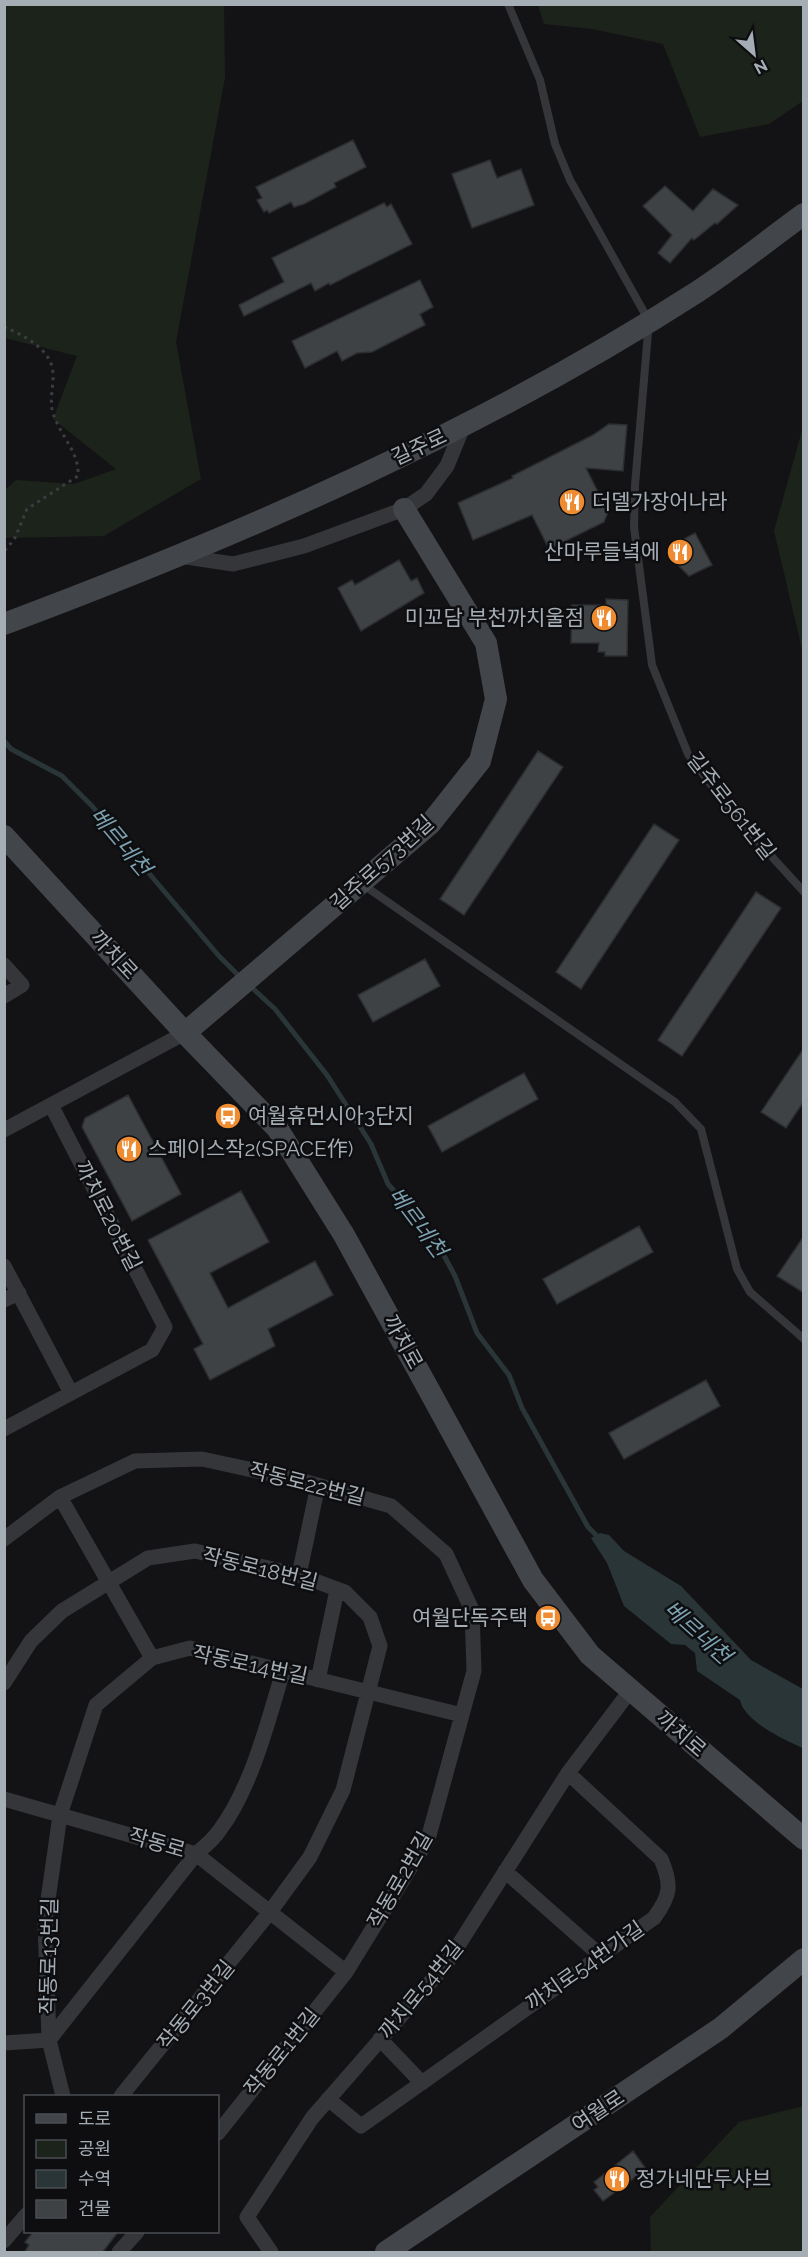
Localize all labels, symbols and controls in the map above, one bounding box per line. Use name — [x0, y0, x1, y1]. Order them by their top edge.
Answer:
north arrow — [724, 24, 784, 84]
text: N — [751, 56, 771, 78]
street label: 길주로 — [387, 423, 450, 470]
restaurant icon: 더델가장어나라 — [557, 487, 587, 517]
place label: 더델가장어나라 — [592, 489, 727, 514]
restaurant icon: 산마루들녘에 — [665, 537, 695, 567]
place label: 산마루들녘에 — [544, 539, 660, 564]
restaurant icon: 미꼬담 부천까치울점 — [589, 603, 619, 633]
place label: 미꼬담 부천까치울점 — [405, 605, 584, 630]
street label: 길주로561번길 — [682, 747, 781, 864]
water label: 베르네천 — [85, 802, 159, 882]
street label: 길주로573번길 — [325, 810, 438, 916]
street label: 까치로 — [85, 925, 143, 984]
bus stop icon: 여월휴먼시아3단지 — [213, 1101, 243, 1131]
place label: 여월휴먼시아3단지 — [248, 1103, 414, 1128]
restaurant icon: 스페이스작2(SPACE作) — [114, 1134, 144, 1164]
place label: 스페이스작2(SPACE作) — [148, 1136, 353, 1161]
street label: 까치로20번길 — [70, 1156, 147, 1275]
water label: 베르네천 — [383, 1182, 454, 1264]
street label: 까치로 — [378, 1310, 428, 1373]
street label: 작동로22번길 — [247, 1457, 368, 1510]
street label: 작동로18번길 — [200, 1542, 320, 1595]
water label: 베르네천 — [659, 1595, 739, 1671]
bus stop icon: 여월단독주택 — [533, 1603, 563, 1633]
place label: 여월단독주택 — [412, 1605, 528, 1630]
street label: 작동로14번길 — [190, 1640, 310, 1689]
street label: 까치로 — [651, 1705, 711, 1762]
street label: 작동로 — [126, 1823, 188, 1863]
street label: 작동로2번길 — [362, 1827, 437, 1933]
street label: 작동로13번길 — [35, 1897, 62, 2015]
street label: 까치로54번가길 — [521, 1916, 649, 2016]
street label: 까치로54번길 — [373, 1935, 468, 2044]
street label: 작동로3번길 — [152, 1955, 239, 2054]
street label: 작동로1번길 — [239, 2003, 325, 2101]
street label: 여월로 — [567, 2084, 629, 2137]
legend — [24, 2095, 219, 2233]
text: 도로 — [78, 2108, 111, 2129]
text: 공원 — [78, 2138, 111, 2159]
restaurant icon: 정가네만두샤브 — [602, 2164, 632, 2194]
place label: 정가네만두샤브 — [636, 2166, 771, 2191]
text: 수역 — [78, 2168, 111, 2189]
text: 건물 — [78, 2198, 111, 2219]

